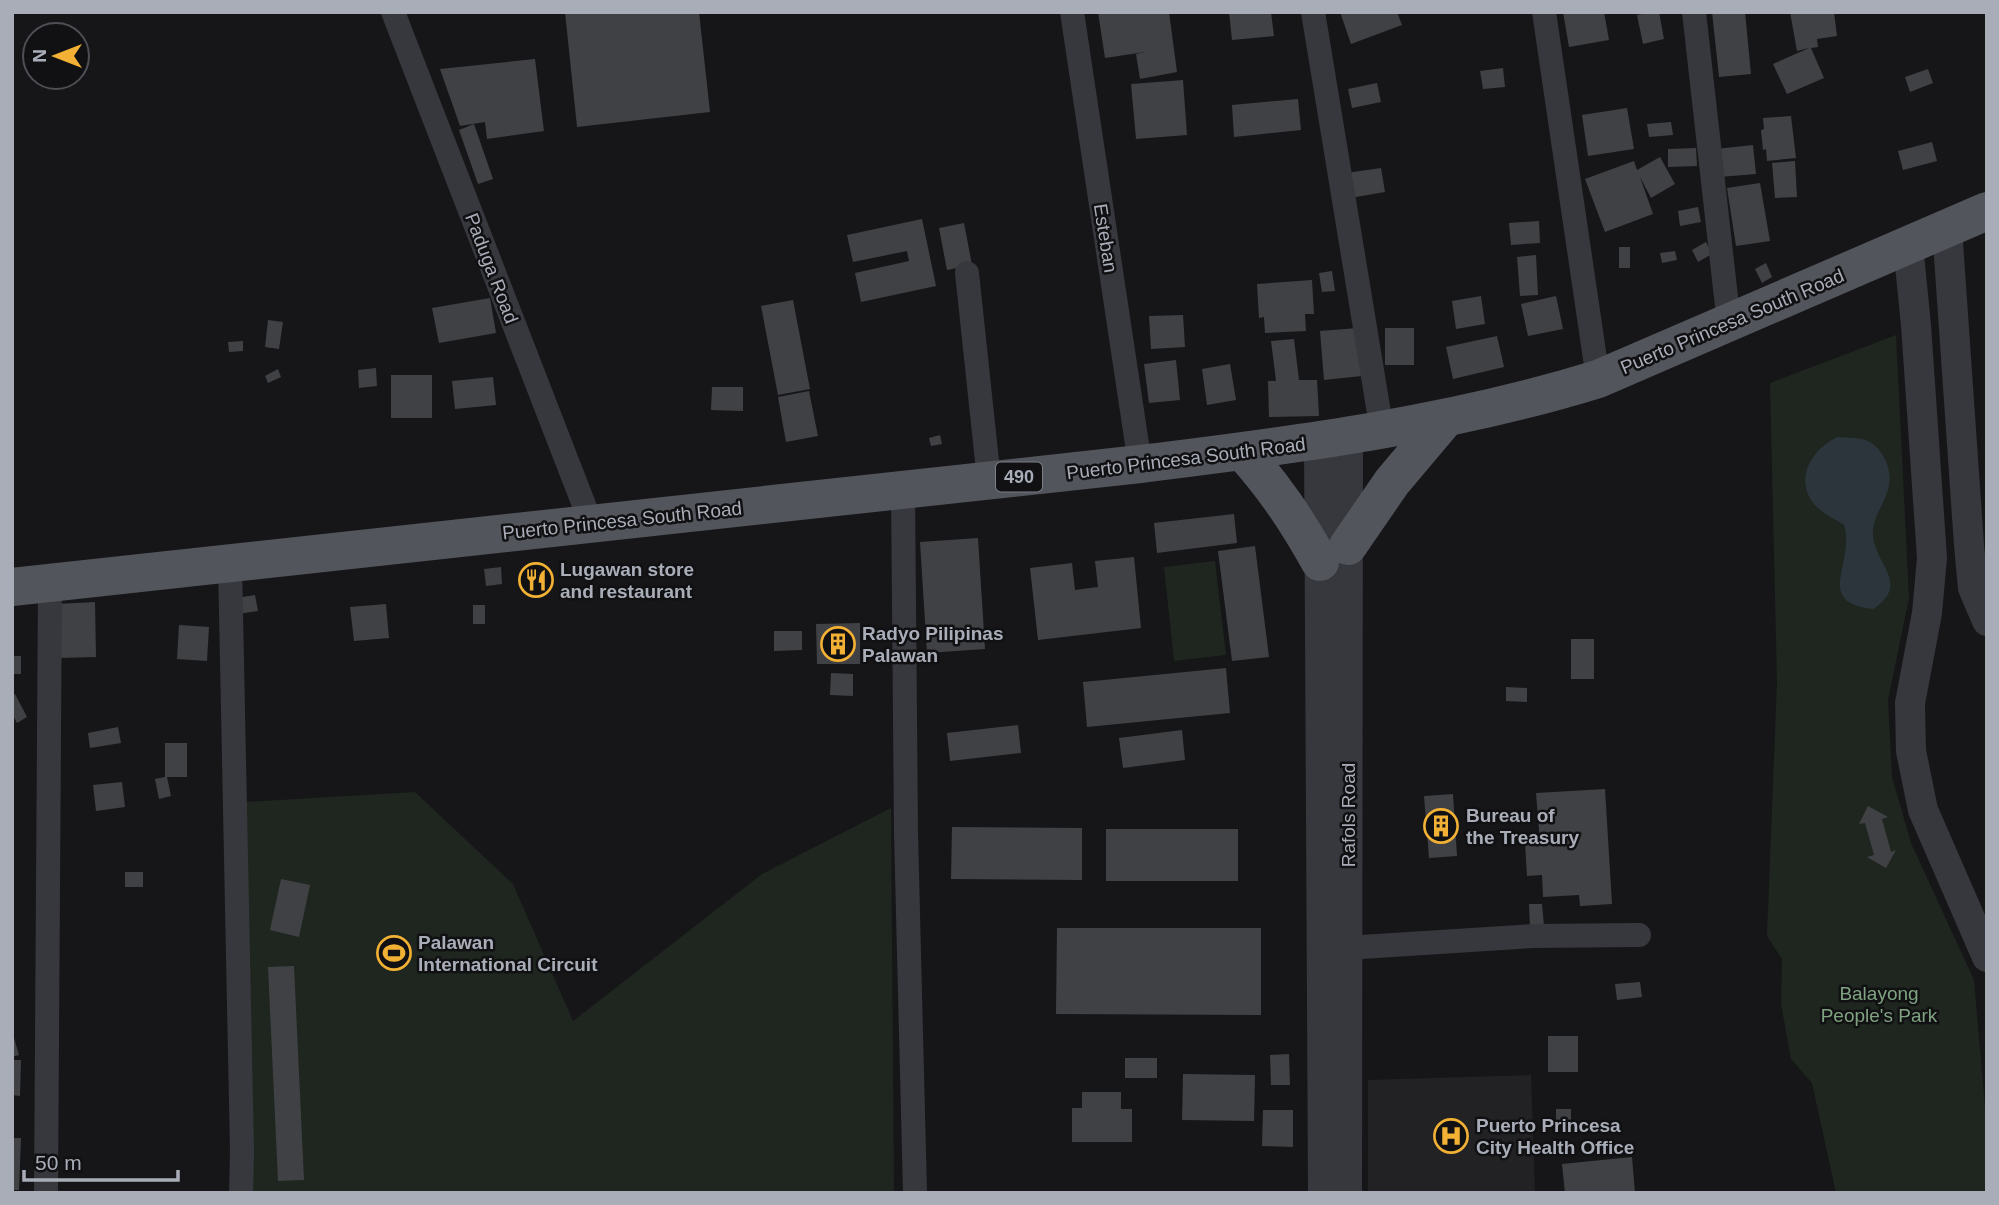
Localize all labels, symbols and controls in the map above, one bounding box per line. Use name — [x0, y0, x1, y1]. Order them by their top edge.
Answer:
north arrow — [21, 21, 91, 91]
text: N — [29, 49, 50, 63]
street label: Esteban — [1090, 202, 1121, 274]
street label: Paduga Road — [461, 210, 522, 326]
street label: Puerto Princesa South Road — [1617, 265, 1847, 378]
street label: Puerto Princesa South Road — [1065, 433, 1307, 484]
road number: 490 — [996, 462, 1042, 491]
street label: Puerto Princesa South Road — [501, 497, 743, 544]
place label: Lugawan store and restaurant — [560, 559, 694, 602]
restaurant icon: Lugawan store and restaurant — [517, 561, 555, 599]
place label: Radyo Pilipinas Palawan — [862, 623, 1003, 666]
building icon: Radyo Pilipinas Palawan — [819, 625, 857, 663]
street label: Rafols Road — [1338, 763, 1359, 867]
place label: Bureau of the Treasury — [1466, 805, 1579, 848]
building icon: Bureau of the Treasury — [1422, 807, 1460, 845]
place label: Palawan International Circuit — [418, 932, 598, 975]
sports icon: Palawan International Circuit — [375, 934, 413, 972]
park label: Balayong People's Park — [1821, 983, 1938, 1026]
place label: Puerto Princesa City Health Office — [1476, 1115, 1634, 1158]
hospital icon: Puerto Princesa City Health Office — [1432, 1117, 1470, 1155]
scale bar — [24, 1138, 178, 1182]
text: 50 m — [35, 1151, 82, 1174]

